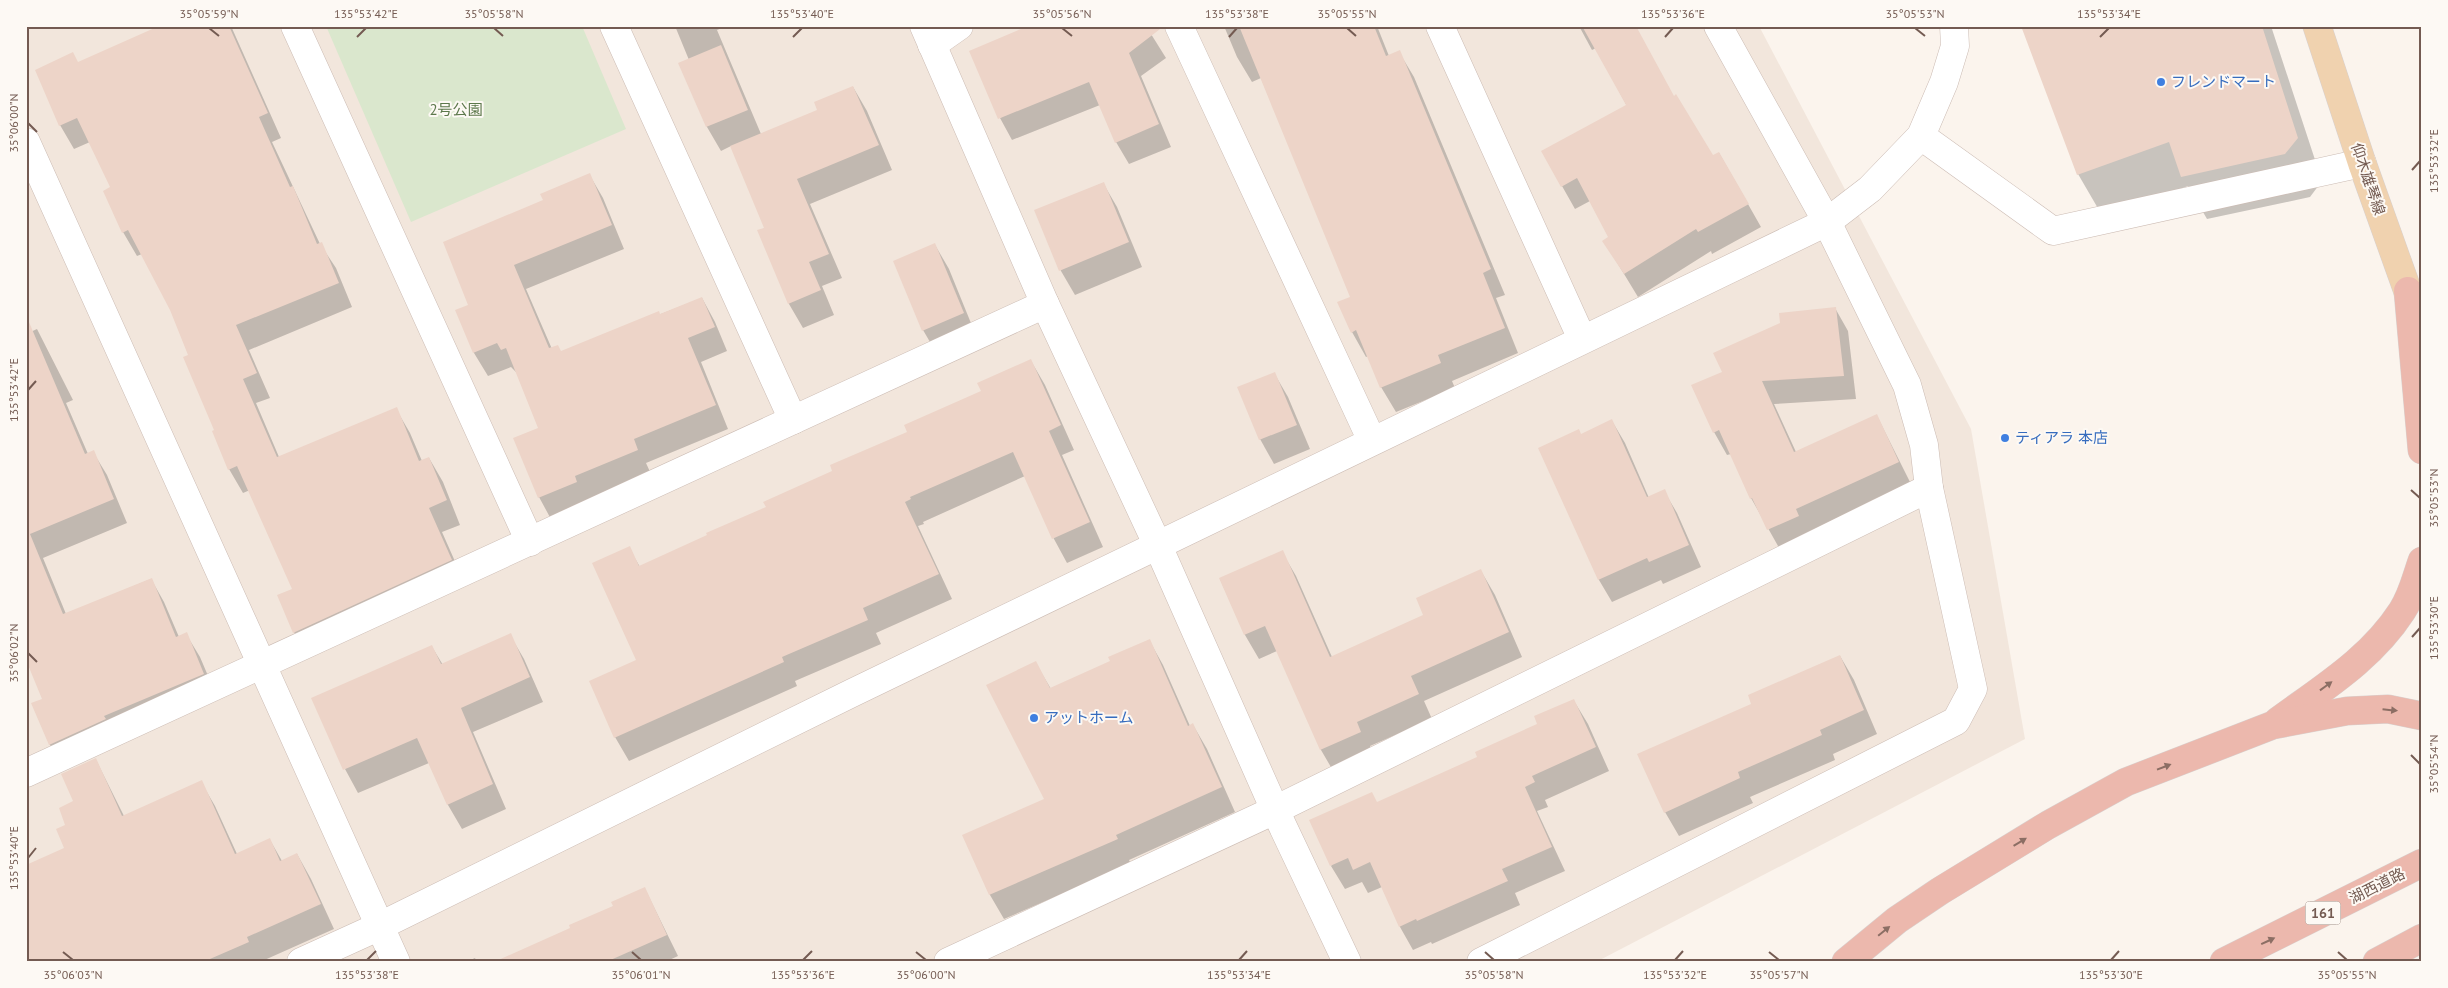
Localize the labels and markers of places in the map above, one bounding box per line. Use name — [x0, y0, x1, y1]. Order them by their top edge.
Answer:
place label: フレンドマート — [2171, 72, 2276, 91]
marker: フレンドマート — [2155, 76, 2167, 88]
place label: ティアラ 本店 — [2015, 428, 2108, 447]
marker: ティアラ 本店 — [1999, 432, 2011, 444]
place label: アットホーム — [1044, 708, 1134, 727]
marker: アットホーム — [1028, 712, 1040, 724]

